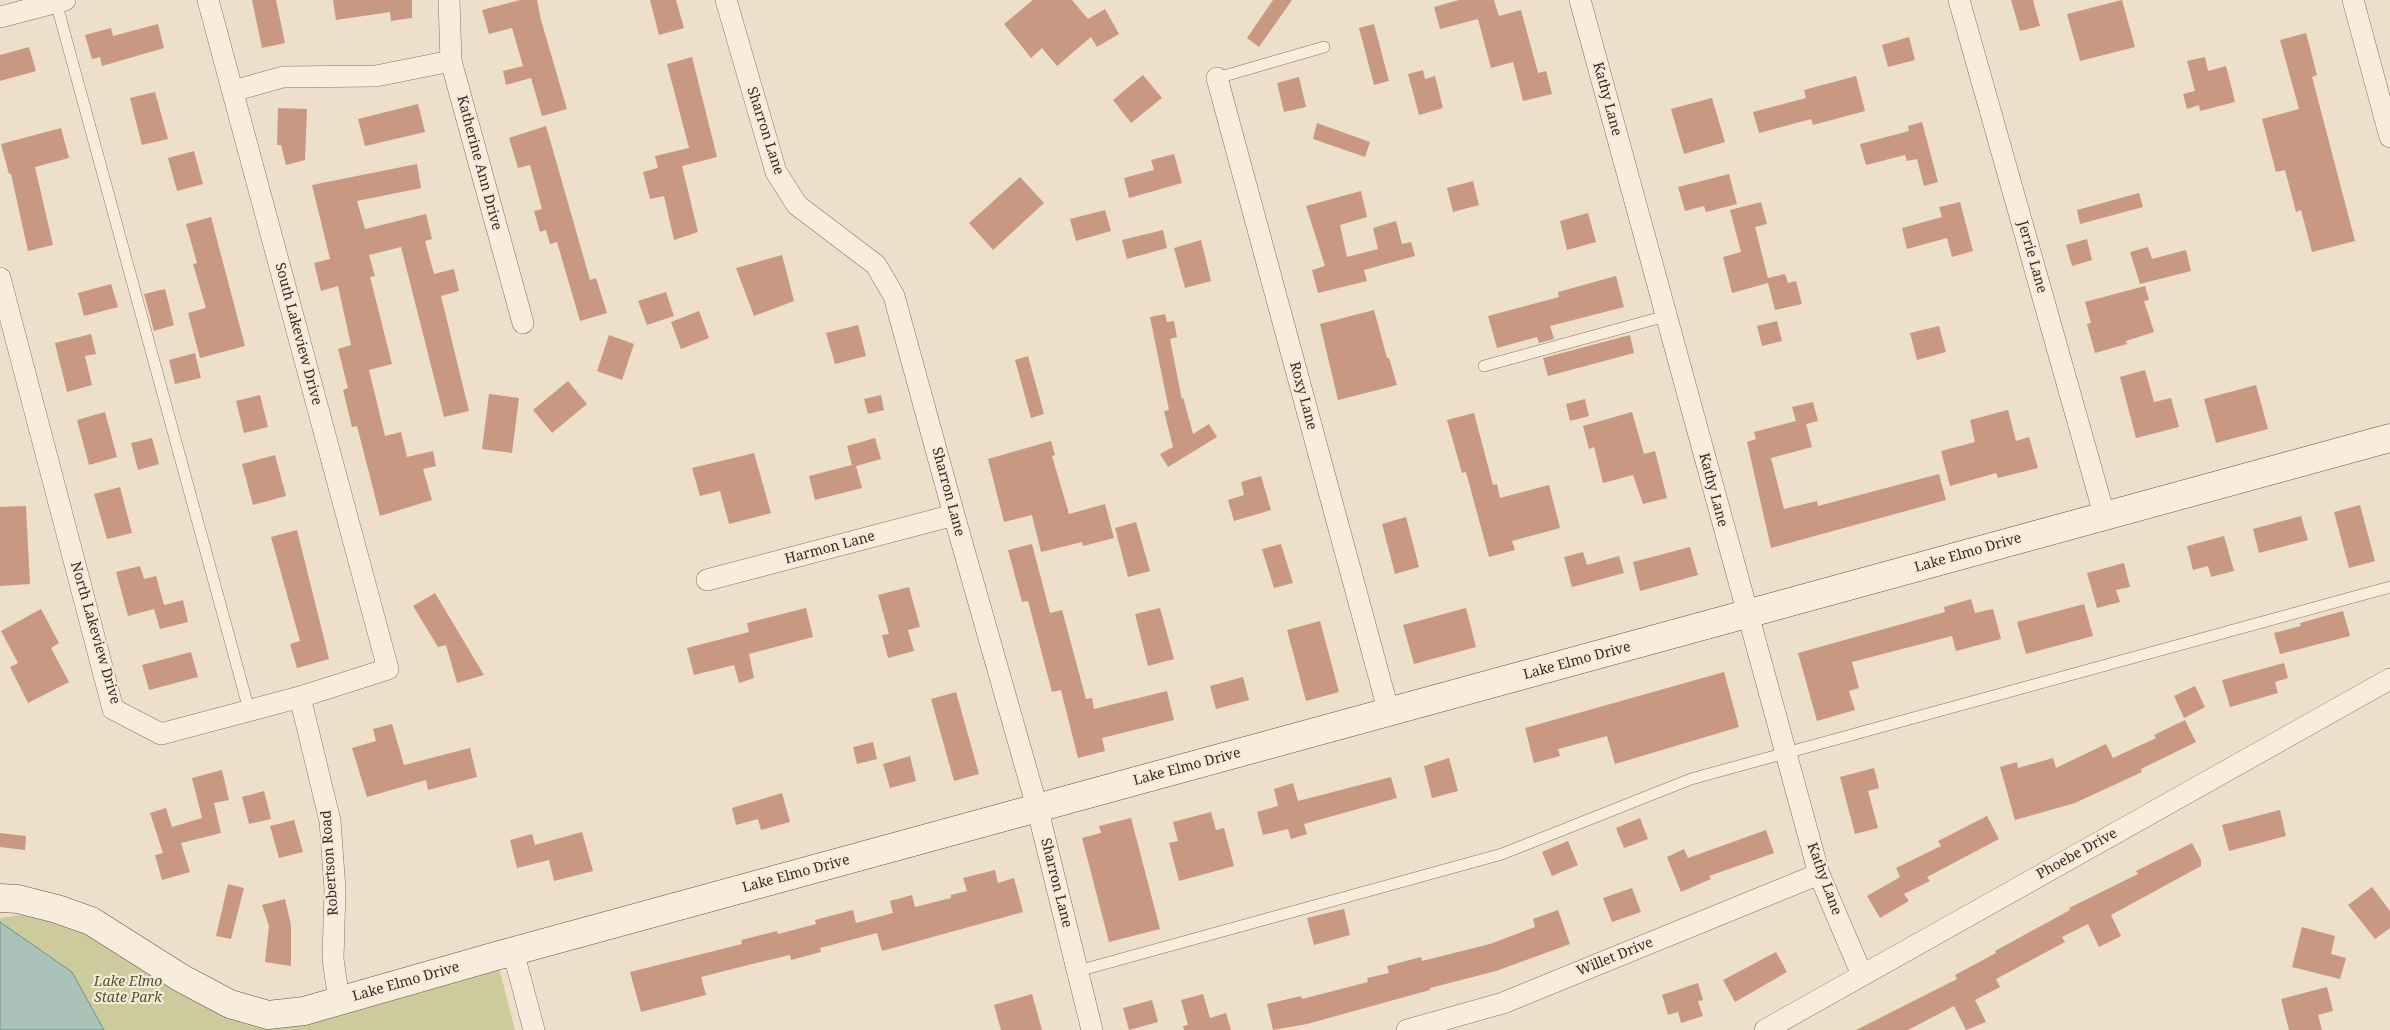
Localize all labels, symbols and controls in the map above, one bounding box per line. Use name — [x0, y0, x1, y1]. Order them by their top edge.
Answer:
street label: Kathy Lane — [1589, 60, 1625, 138]
street label: Sharron Lane — [743, 85, 787, 177]
street label: Katherine Ann Drive — [453, 94, 505, 232]
street label: Jerrie Lane — [2014, 219, 2050, 295]
street label: South Lakeview Drive — [271, 261, 325, 407]
street label: Roxy Lane — [1286, 360, 1320, 432]
street label: Sharron Lane — [928, 446, 968, 538]
street label: Kathy Lane — [1695, 451, 1731, 529]
street label: Harmon Lane — [783, 528, 877, 568]
street label: Lake Elmo Drive — [1913, 530, 2023, 576]
street label: North Lakeview Drive — [67, 560, 123, 706]
street label: Lake Elmo Drive — [1521, 639, 1633, 683]
street label: Lake Elmo Drive — [1131, 745, 1243, 789]
street label: Robertson Road — [318, 810, 342, 916]
street label: Phoebe Drive — [2034, 825, 2120, 883]
street label: Sharron Lane — [1037, 837, 1075, 929]
street label: Kathy Lane — [1803, 840, 1845, 918]
street label: Lake Elmo Drive — [740, 852, 852, 896]
street label: Willet Drive — [1574, 934, 1656, 980]
street label: Lake Elmo Drive — [351, 959, 461, 1005]
park label: Lake Elmo State Park — [94, 974, 162, 1006]

